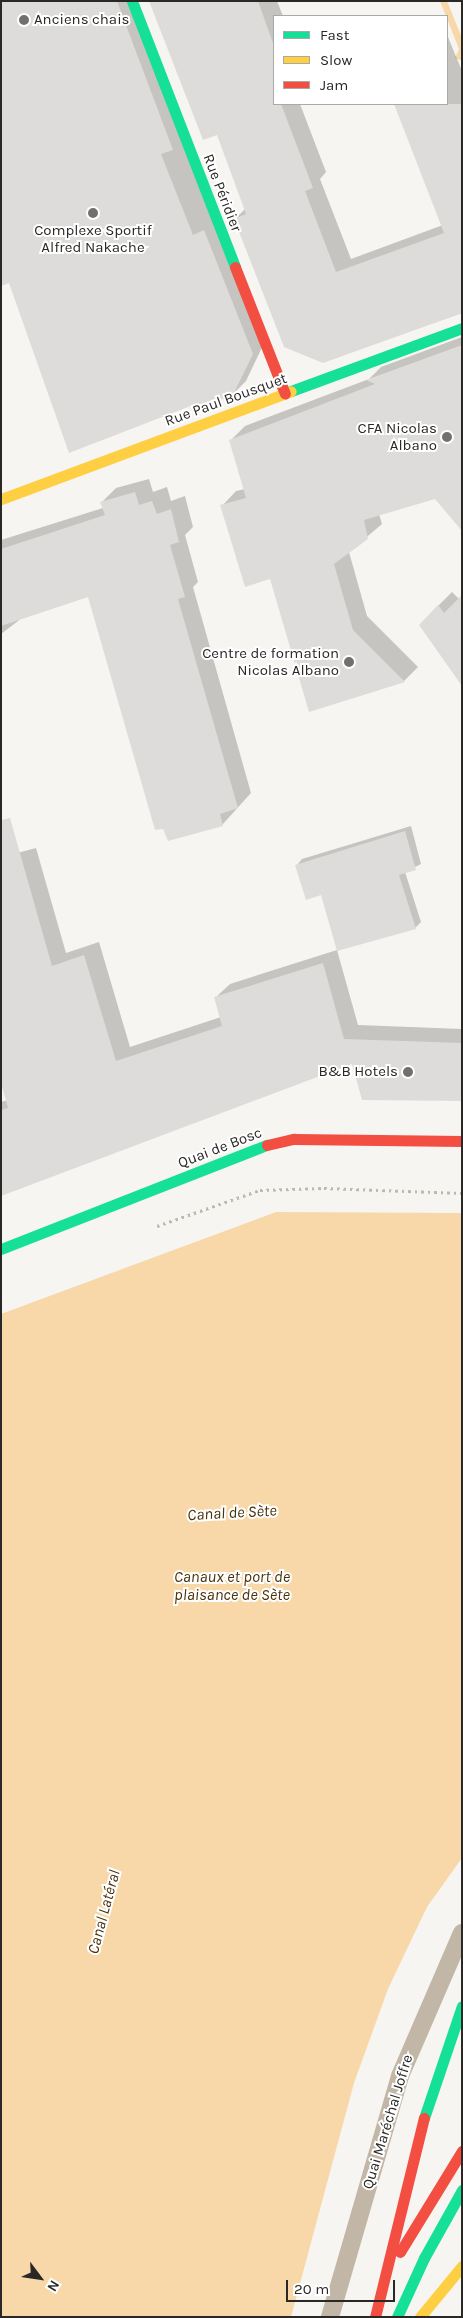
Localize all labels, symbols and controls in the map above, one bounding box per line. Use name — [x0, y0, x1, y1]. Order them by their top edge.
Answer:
place label: Anciens chais — [34, 11, 129, 29]
marker: Anciens chais — [18, 14, 30, 26]
legend — [273, 15, 448, 105]
text: Fast — [320, 26, 349, 44]
text: Slow — [320, 51, 352, 69]
text: Jam — [320, 76, 348, 94]
street label: Rue Péridier — [199, 152, 245, 234]
marker: Complexe Sportif Alfred Nakache — [87, 207, 99, 219]
place label: Complexe Sportif Alfred Nakache — [34, 221, 152, 256]
street label: Rue Paul Bousquet — [162, 370, 290, 430]
place label: CFA Nicolas Albano — [358, 419, 437, 454]
marker: CFA Nicolas Albano — [441, 431, 453, 443]
place label: Centre de formation Nicolas Albano — [202, 644, 339, 679]
marker: Centre de formation Nicolas Albano — [343, 656, 355, 668]
place label: B&B Hotels — [318, 1063, 398, 1081]
marker: B&B Hotels — [402, 1066, 414, 1078]
street label: Quai de Bosc — [175, 1124, 265, 1172]
water label: Canal de Sète — [187, 1501, 277, 1525]
water label: Canaux et port de plaisance de Sète — [174, 1567, 290, 1605]
water label: Canal Latéral — [84, 1868, 124, 1956]
street label: Quai Maréchal Joffre — [359, 2053, 417, 2191]
north arrow — [15, 2253, 65, 2303]
scale bar — [288, 2270, 397, 2302]
text: N — [43, 2277, 63, 2295]
text: 20 m — [294, 2280, 329, 2298]

